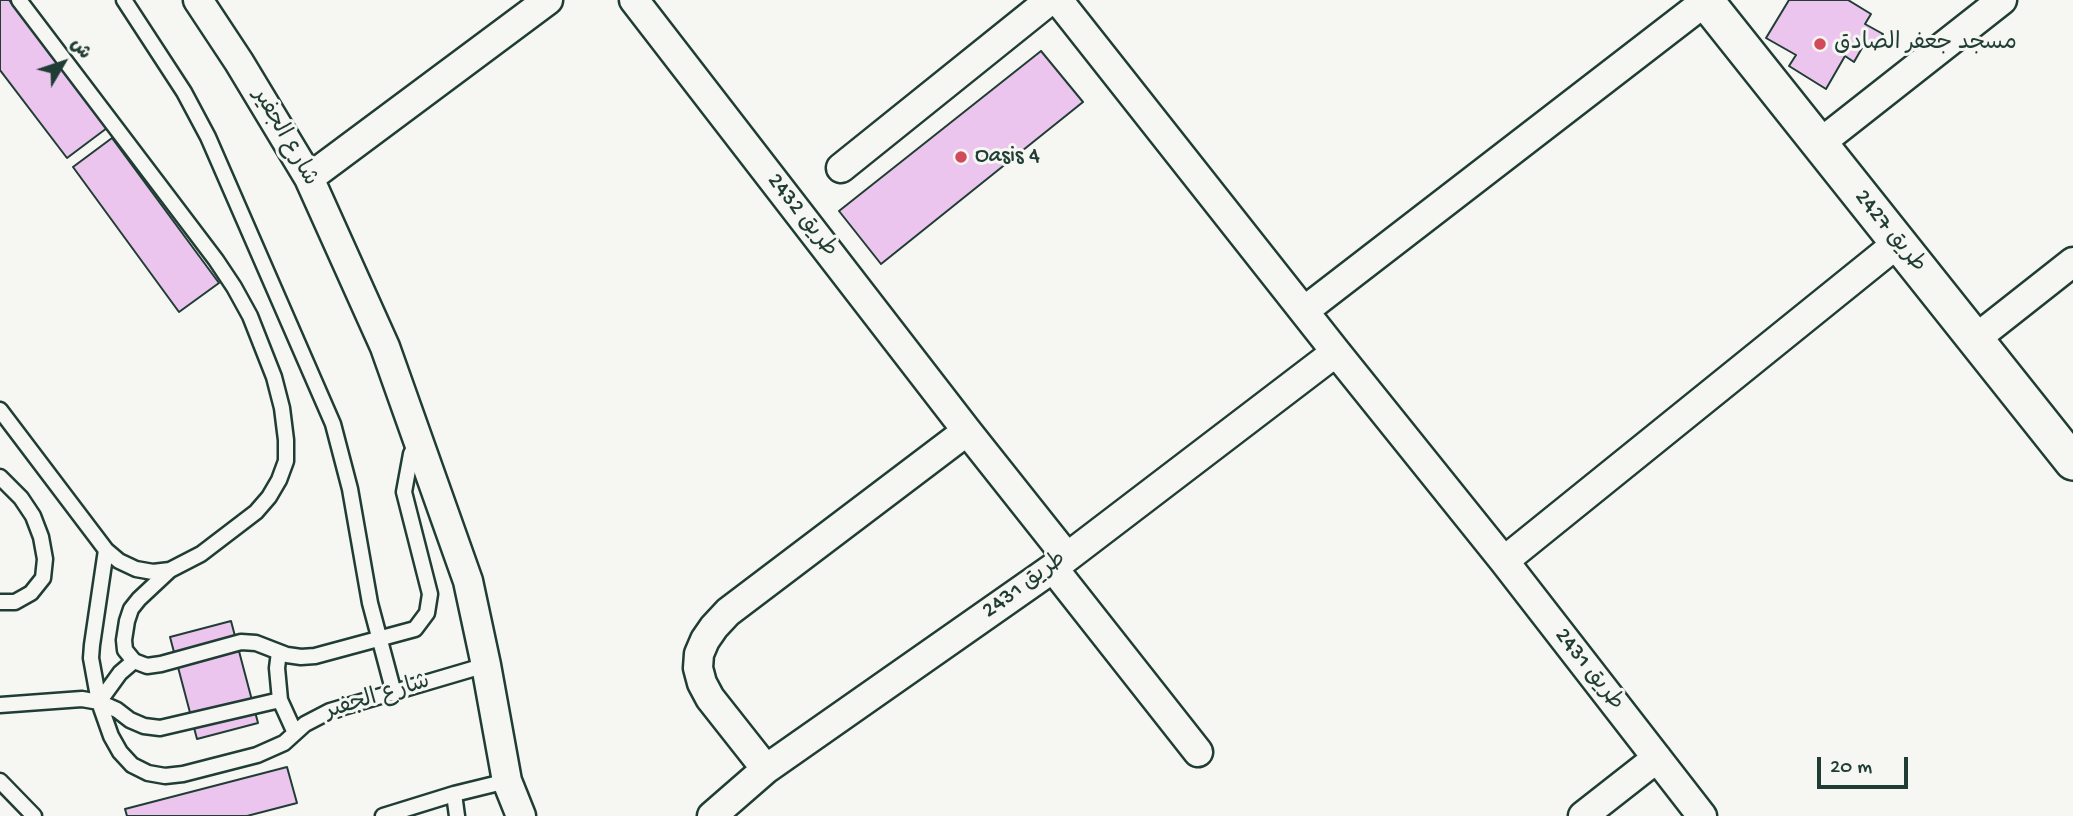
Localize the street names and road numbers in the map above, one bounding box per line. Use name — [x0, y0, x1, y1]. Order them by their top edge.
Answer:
street label: شارع الجفير — [245, 84, 323, 192]
street label: طريق 2432 — [760, 168, 842, 264]
street label: طريق 2427 — [1847, 185, 1931, 279]
street label: طريق 2431 — [978, 546, 1072, 626]
street label: طريق 2431 — [1547, 623, 1629, 717]
street label: شارع الجفير — [322, 669, 434, 727]

